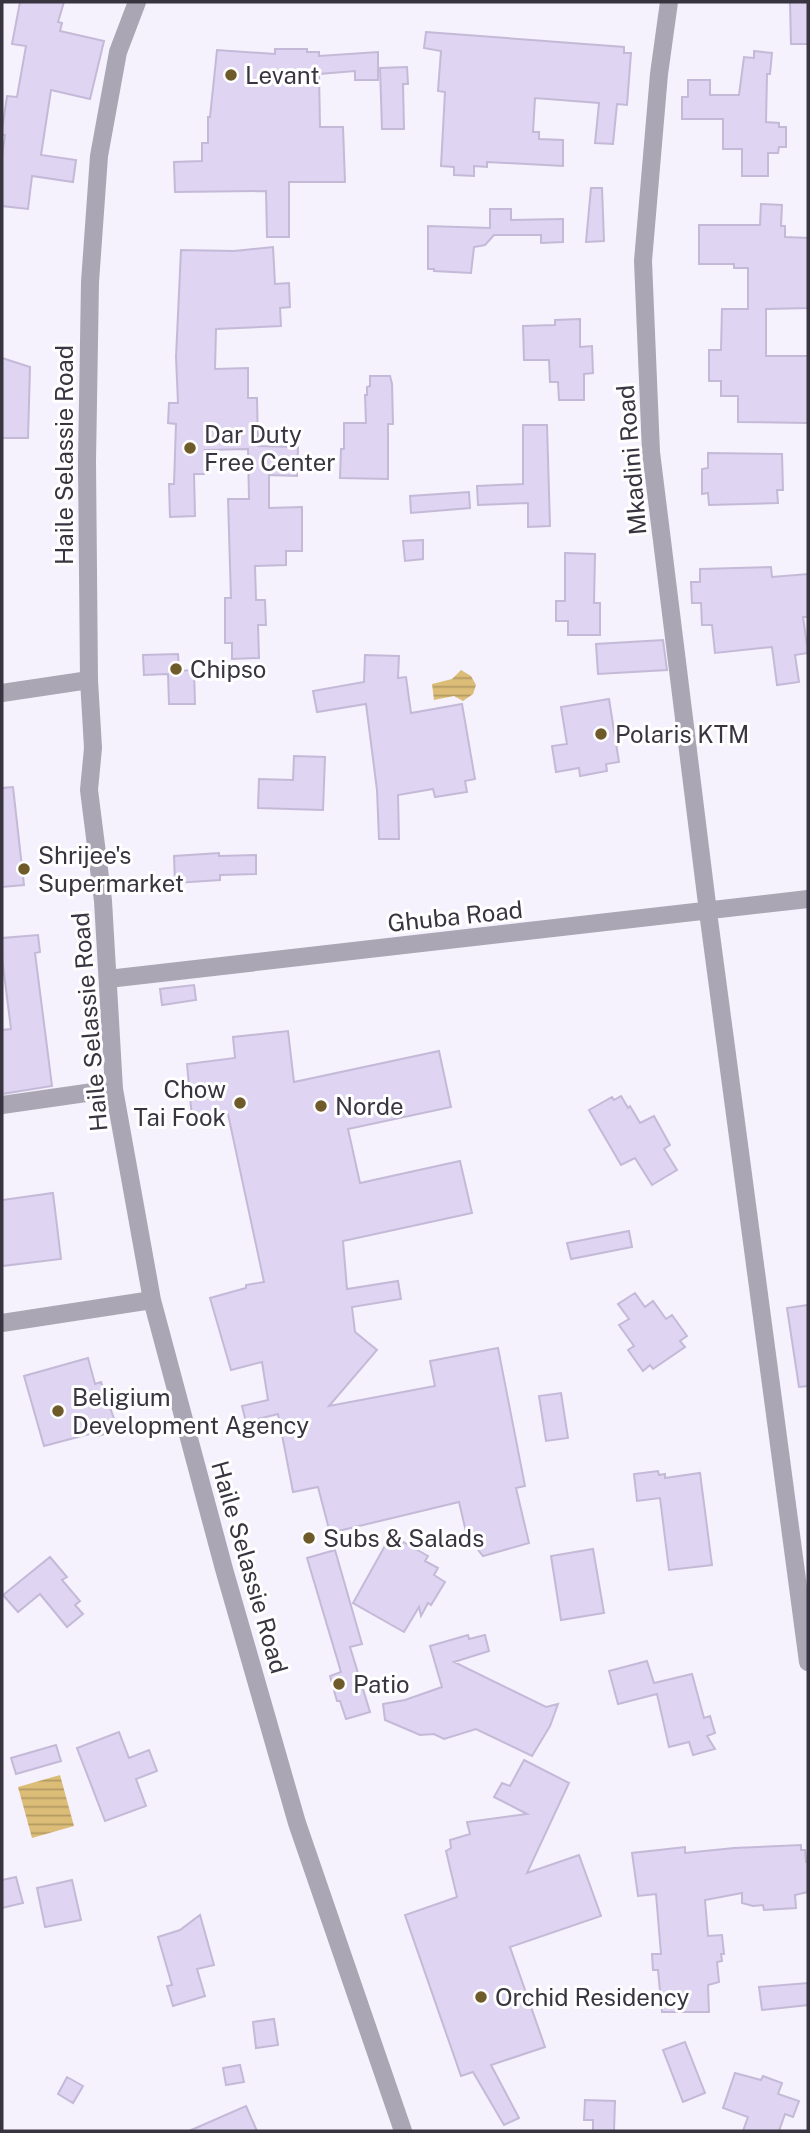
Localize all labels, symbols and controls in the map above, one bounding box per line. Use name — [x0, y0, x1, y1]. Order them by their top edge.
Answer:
place label: Levant — [245, 61, 320, 89]
marker: Levant — [223, 67, 239, 83]
street label: Haile Selassie Road — [50, 345, 78, 565]
street label: Mkadini Road — [610, 384, 652, 536]
place label: Dar Duty Free Center — [204, 420, 336, 476]
marker: Dar Duty Free Center — [182, 440, 198, 456]
place label: Chipso — [190, 655, 266, 683]
marker: Chipso — [168, 661, 184, 677]
place label: Polaris KTM — [615, 720, 749, 748]
marker: Polaris KTM — [593, 726, 609, 742]
place label: Shrijee's Supermarket — [38, 841, 184, 897]
marker: Shrijee's Supermarket — [16, 861, 32, 877]
street label: Ghuba Road — [386, 895, 524, 937]
street label: Haile Selassie Road — [65, 911, 113, 1133]
place label: Chow Tai Fook — [134, 1075, 226, 1131]
place label: Norde — [335, 1092, 404, 1120]
marker: Chow Tai Fook — [232, 1095, 248, 1111]
marker: Norde — [313, 1098, 329, 1114]
place label: Beligium Development Agency — [72, 1383, 309, 1439]
marker: Beligium Development Agency — [50, 1403, 66, 1419]
street label: Haile Selassie Road — [206, 1457, 294, 1677]
place label: Subs & Salads — [323, 1524, 484, 1552]
marker: Subs & Salads — [301, 1530, 317, 1546]
place label: Patio — [353, 1670, 410, 1698]
marker: Patio — [331, 1676, 347, 1692]
place label: Orchid Residency — [495, 1983, 690, 2011]
marker: Orchid Residency — [473, 1989, 489, 2005]

